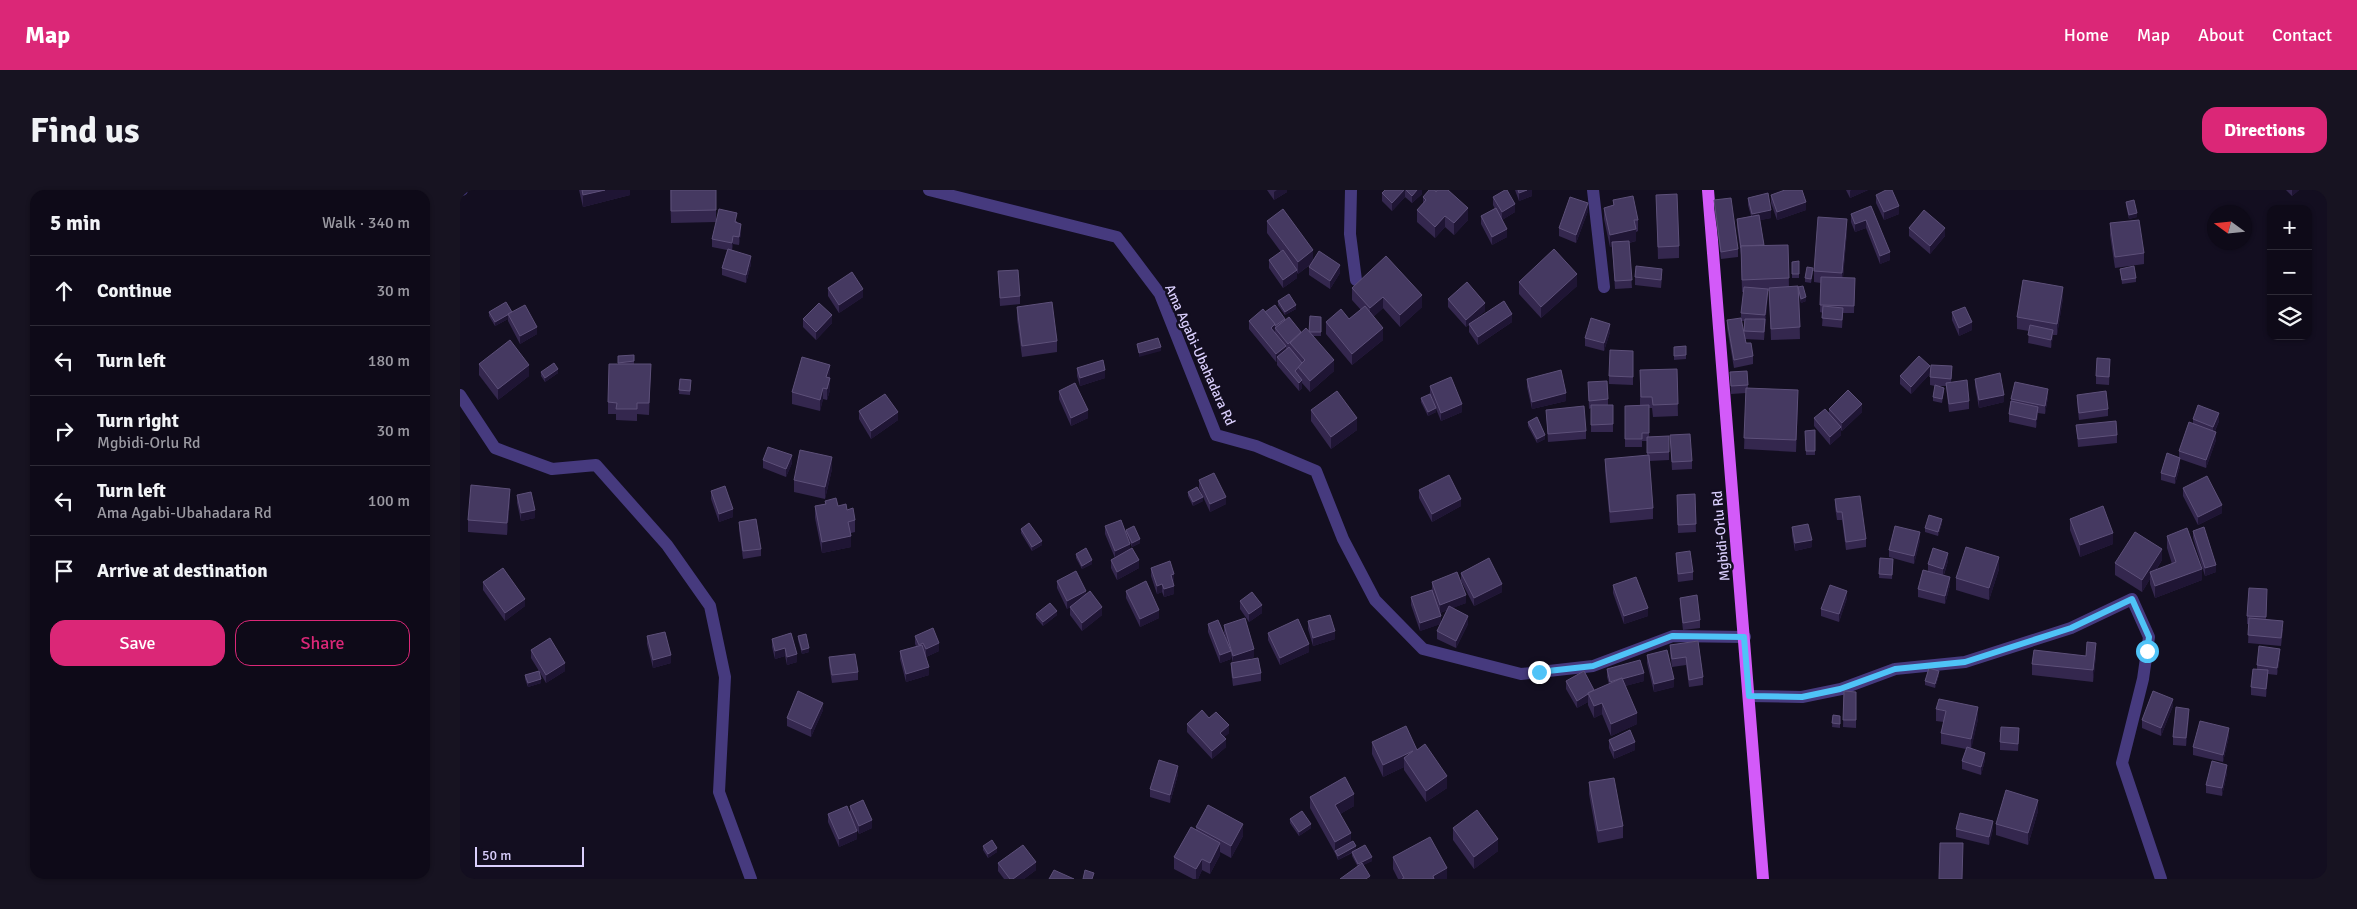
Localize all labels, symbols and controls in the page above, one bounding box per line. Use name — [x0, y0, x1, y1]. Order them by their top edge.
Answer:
text: Map — [25, 20, 70, 50]
text: Home — [2064, 24, 2109, 46]
text: Map — [2137, 24, 2170, 46]
text: About — [2198, 24, 2244, 46]
text: Contact — [2272, 24, 2332, 46]
button: Directions — [2202, 107, 2327, 153]
text: Find us — [30, 109, 140, 152]
north arrow — [2207, 205, 2252, 250]
map controls — [2267, 205, 2312, 340]
button: + — [2267, 205, 2312, 250]
text: 5 min — [50, 210, 101, 236]
text: Walk · 340 m — [322, 213, 410, 233]
button: − — [2267, 250, 2312, 295]
icon: ahead — [50, 277, 78, 305]
text: Continue — [97, 279, 172, 303]
text: 30 m — [376, 281, 410, 301]
street label: Ama Agabi-Ubahadara Rd — [1161, 282, 1239, 428]
button: layers — [2267, 295, 2312, 340]
icon: left — [50, 347, 78, 375]
text: Turn left — [97, 349, 166, 373]
text: 180 m — [368, 351, 410, 371]
text: Turn right — [97, 409, 179, 433]
icon: right — [50, 417, 78, 445]
text: 30 m — [376, 421, 410, 441]
text: Mgbidi-Orlu Rd — [97, 433, 201, 453]
text: Turn left — [97, 479, 166, 503]
icon: left — [50, 487, 78, 515]
street label: Mgbidi-Orlu Rd — [1709, 490, 1733, 582]
text: 100 m — [368, 491, 410, 511]
text: Ama Agabi-Ubahadara Rd — [97, 503, 272, 523]
icon: arrive — [50, 557, 78, 585]
text: Arrive at destination — [97, 559, 268, 583]
button: Save — [50, 620, 225, 666]
button: Share — [235, 620, 410, 666]
route start — [2136, 640, 2159, 663]
route end — [1528, 661, 1551, 684]
scale bar — [475, 844, 584, 867]
text: 50 m — [482, 847, 511, 864]

